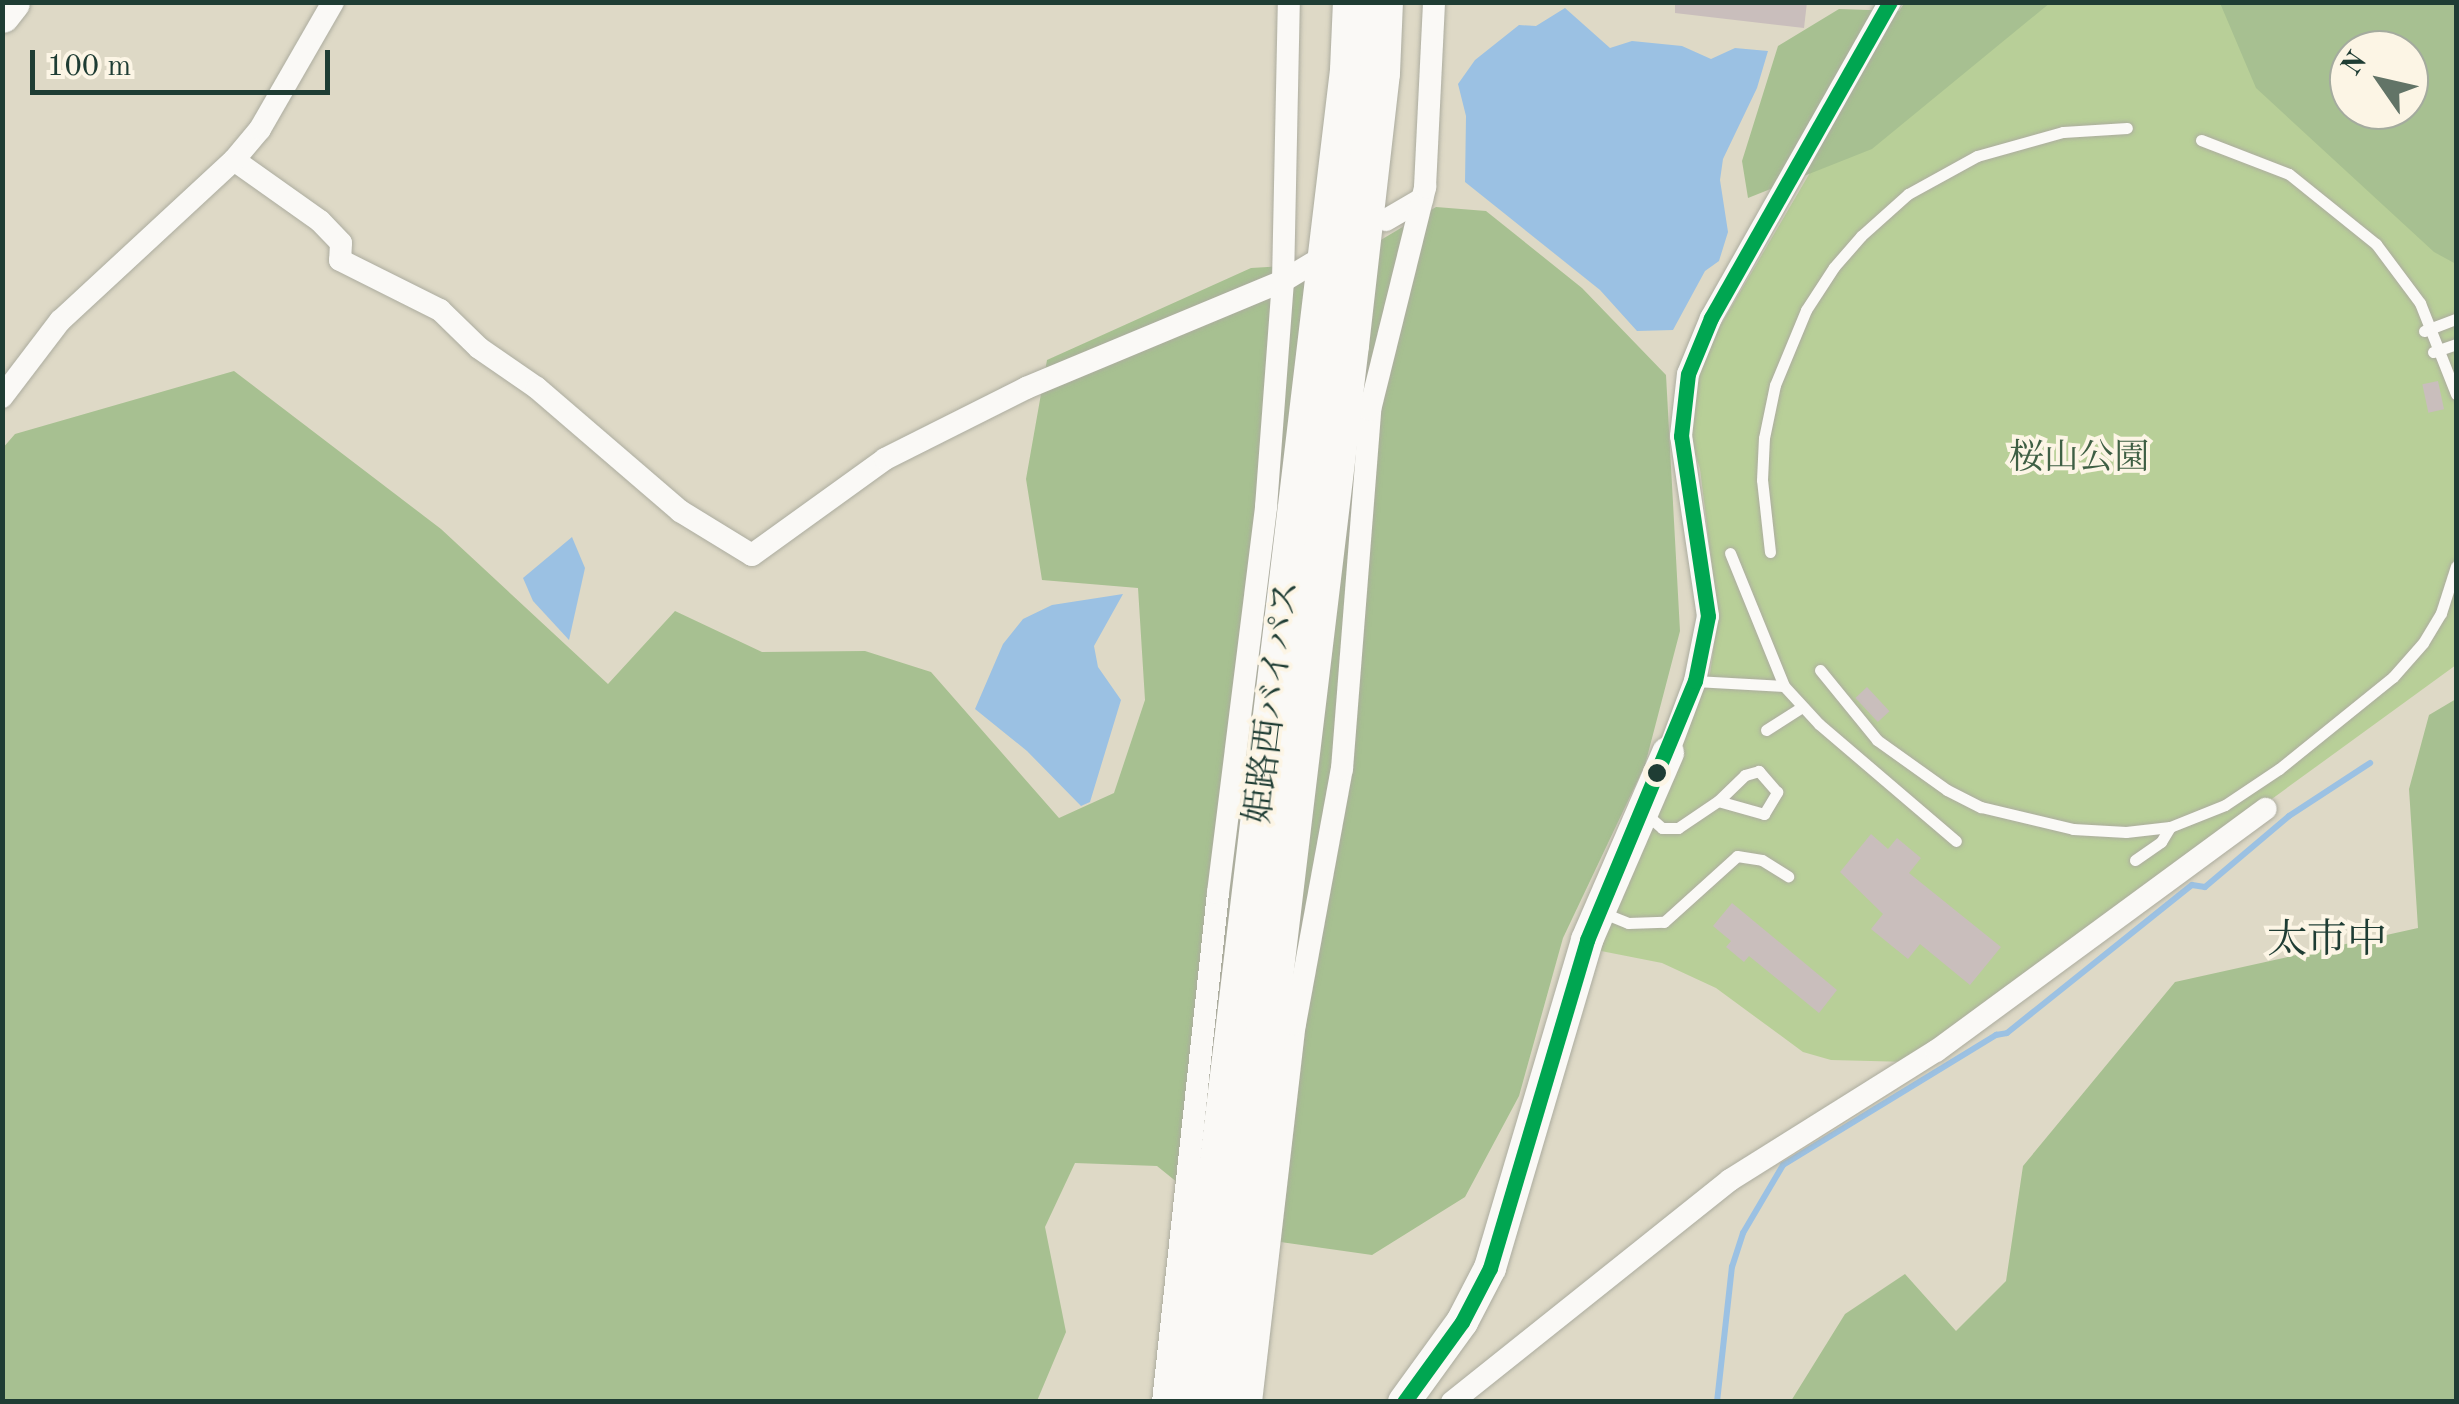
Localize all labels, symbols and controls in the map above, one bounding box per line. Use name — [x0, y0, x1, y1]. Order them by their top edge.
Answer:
scale bar — [35, 30, 335, 92]
north arrow — [2329, 30, 2429, 130]
text: N — [2338, 48, 2373, 81]
text: 100 m — [47, 52, 131, 82]
park label: 桜山公園 — [2009, 438, 2149, 480]
street label: 姫路西バイパス — [1238, 578, 1310, 826]
unlabelled marker — [1647, 763, 1667, 783]
district label: 太市中 — [2267, 918, 2387, 966]

